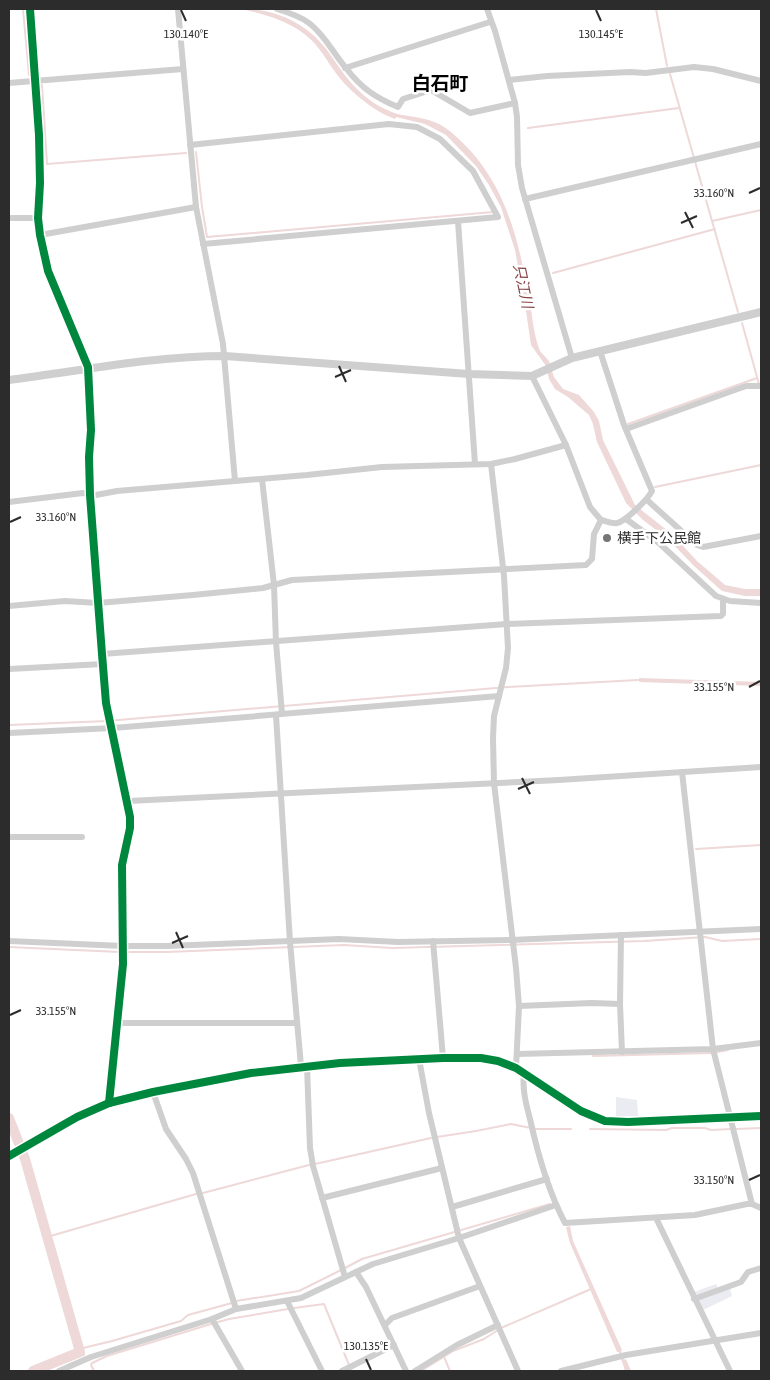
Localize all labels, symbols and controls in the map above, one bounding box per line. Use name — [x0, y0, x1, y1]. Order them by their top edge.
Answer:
text: 130.140°E — [164, 27, 208, 41]
text: 130.145°E — [579, 27, 623, 41]
district label: 白石町 — [411, 72, 469, 94]
text: 33.160°N — [694, 186, 734, 200]
water label: 只江川 — [510, 262, 537, 312]
text: 33.160°N — [36, 510, 76, 524]
place label: 横手下公民館 — [617, 530, 701, 546]
marker: 横手下公民館 — [601, 532, 613, 544]
text: 33.155°N — [694, 680, 734, 694]
text: 33.155°N — [36, 1004, 76, 1018]
text: 33.150°N — [694, 1173, 734, 1187]
text: 130.135°E — [344, 1339, 388, 1353]

